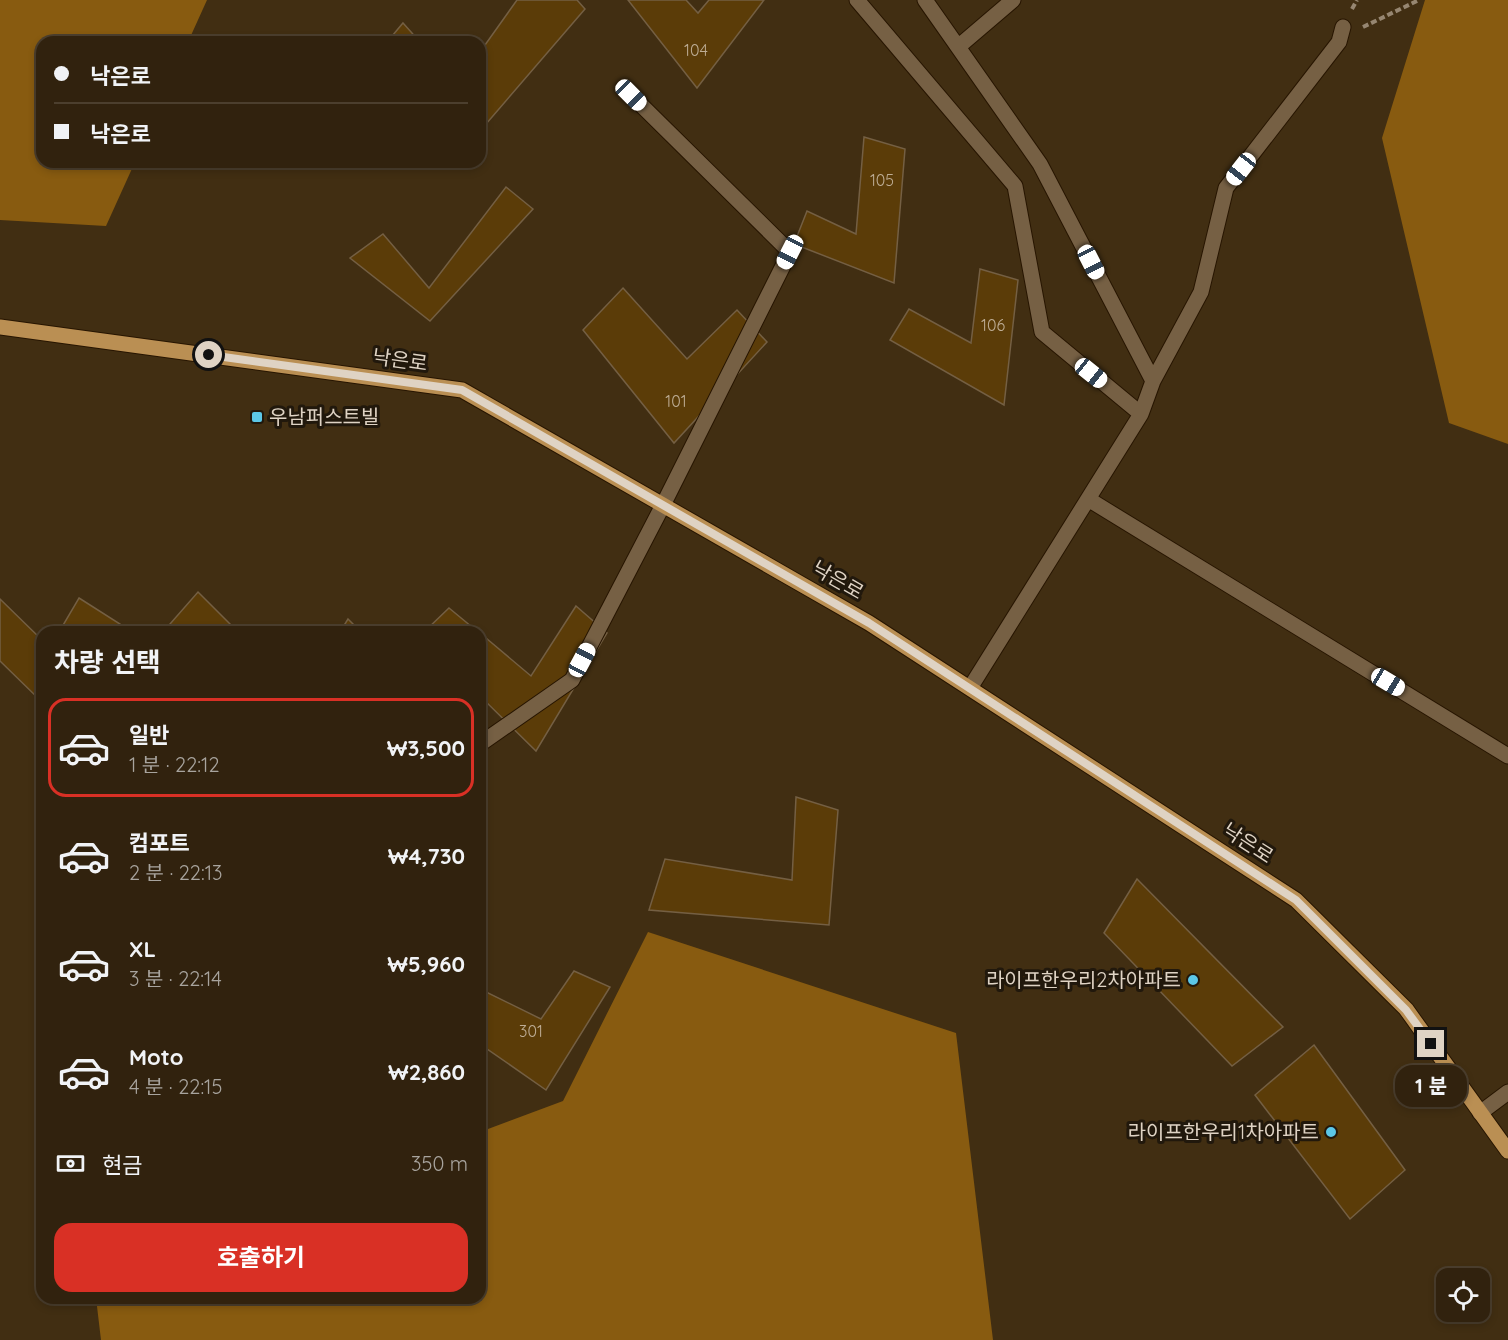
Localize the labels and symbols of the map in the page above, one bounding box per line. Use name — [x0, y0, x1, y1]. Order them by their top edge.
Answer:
house number: 104 — [684, 40, 708, 60]
car — [612, 76, 650, 114]
car — [1223, 149, 1259, 189]
house number: 105 — [870, 170, 894, 190]
car — [774, 232, 806, 272]
car — [1075, 242, 1107, 282]
house number: 106 — [981, 315, 1005, 335]
route start — [195, 341, 222, 368]
street label: 낙은로 — [371, 343, 429, 376]
car — [1071, 355, 1111, 391]
house number: 101 — [665, 391, 687, 411]
place label: 우남퍼스트빌 — [269, 404, 379, 429]
marker: 우남퍼스트빌 — [250, 410, 264, 424]
street label: 낙은로 — [808, 555, 868, 604]
car — [566, 640, 598, 680]
car — [1368, 665, 1408, 699]
street label: 낙은로 — [1218, 817, 1278, 868]
place label: 라이프한우리2차아파트 — [986, 967, 1181, 992]
marker: 라이프한우리2차아파트 — [1186, 973, 1200, 987]
house number: 301 — [519, 1021, 543, 1041]
route end — [1417, 1030, 1444, 1057]
callout: 1 분 — [1395, 1065, 1467, 1107]
place label: 라이프한우리1차아파트 — [1128, 1119, 1319, 1144]
marker: 라이프한우리1차아파트 — [1324, 1125, 1338, 1139]

